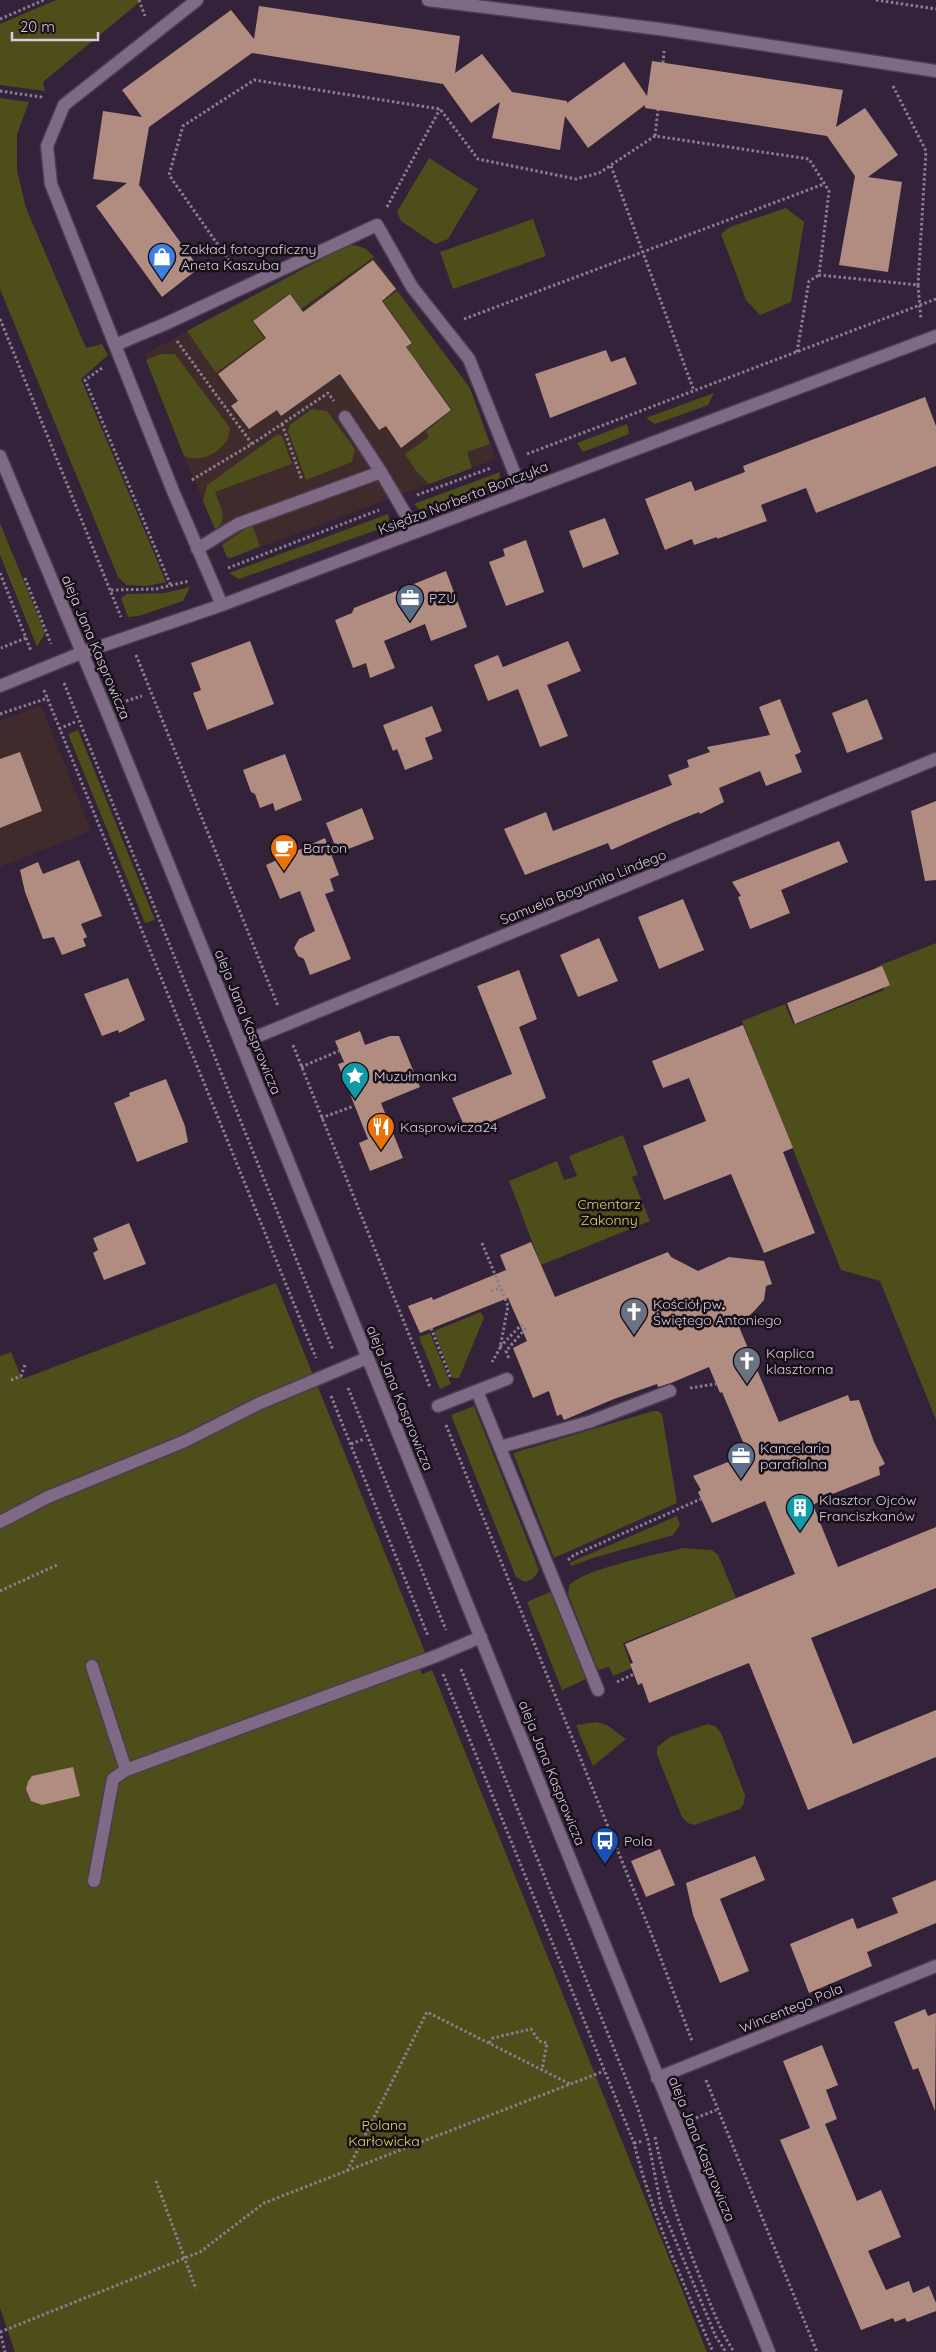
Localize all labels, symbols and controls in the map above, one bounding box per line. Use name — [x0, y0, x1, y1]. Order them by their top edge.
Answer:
scale bar — [12, 10, 99, 42]
text: 20 m — [20, 17, 55, 36]
place label: Zakład fotograficzny Aneta Kaszuba — [181, 240, 317, 274]
shop icon: Zakład fotograficzny Aneta Kaszuba — [147, 242, 177, 281]
street label: Księdza Norberta Bonczyka — [375, 457, 551, 539]
street label: aleja Jana Kasprowicza — [57, 572, 135, 722]
office icon: PZU — [395, 583, 425, 622]
place label: PZU — [429, 589, 456, 607]
cafe icon: Barton — [269, 833, 299, 872]
place label: Barton — [303, 839, 347, 857]
street label: Samuela Bogumiła Lindego — [497, 845, 669, 929]
street label: aleja Jana Kasprowicza — [211, 947, 285, 1097]
place icon: Muzułmanka — [340, 1061, 370, 1100]
place label: Muzułmanka — [374, 1067, 457, 1085]
restaurant icon: Kasprowicza24 — [366, 1112, 396, 1151]
place label: Kasprowicza24 — [400, 1118, 497, 1136]
park label: Cmentarz Zakonny — [577, 1195, 641, 1229]
place label: Kościół pw. Świętego Antoniego — [653, 1295, 782, 1329]
church icon: Kościół pw. Świętego Antoniego — [619, 1297, 649, 1336]
street label: aleja Jana Kasprowicza — [363, 1323, 437, 1473]
place label: Kaplica klasztorna — [766, 1344, 834, 1378]
church icon: Kaplica klasztorna — [732, 1346, 762, 1385]
place label: Kancelaria parafialna — [760, 1439, 830, 1473]
office icon: Kancelaria parafialna — [726, 1441, 756, 1480]
place label: Klasztor Ojców Franciszkanów — [819, 1491, 917, 1525]
building icon: Klasztor Ojców Franciszkanów — [785, 1493, 815, 1532]
street label: aleja Jana Kasprowicza — [515, 1698, 589, 1848]
bus stop icon: Pola — [590, 1826, 620, 1865]
place label: Pola — [624, 1832, 652, 1850]
street label: Wincentego Pola — [737, 1979, 845, 2037]
street label: aleja Jana Kasprowicza — [665, 2074, 739, 2224]
park label: Polana Karłowicka — [348, 2116, 420, 2150]

